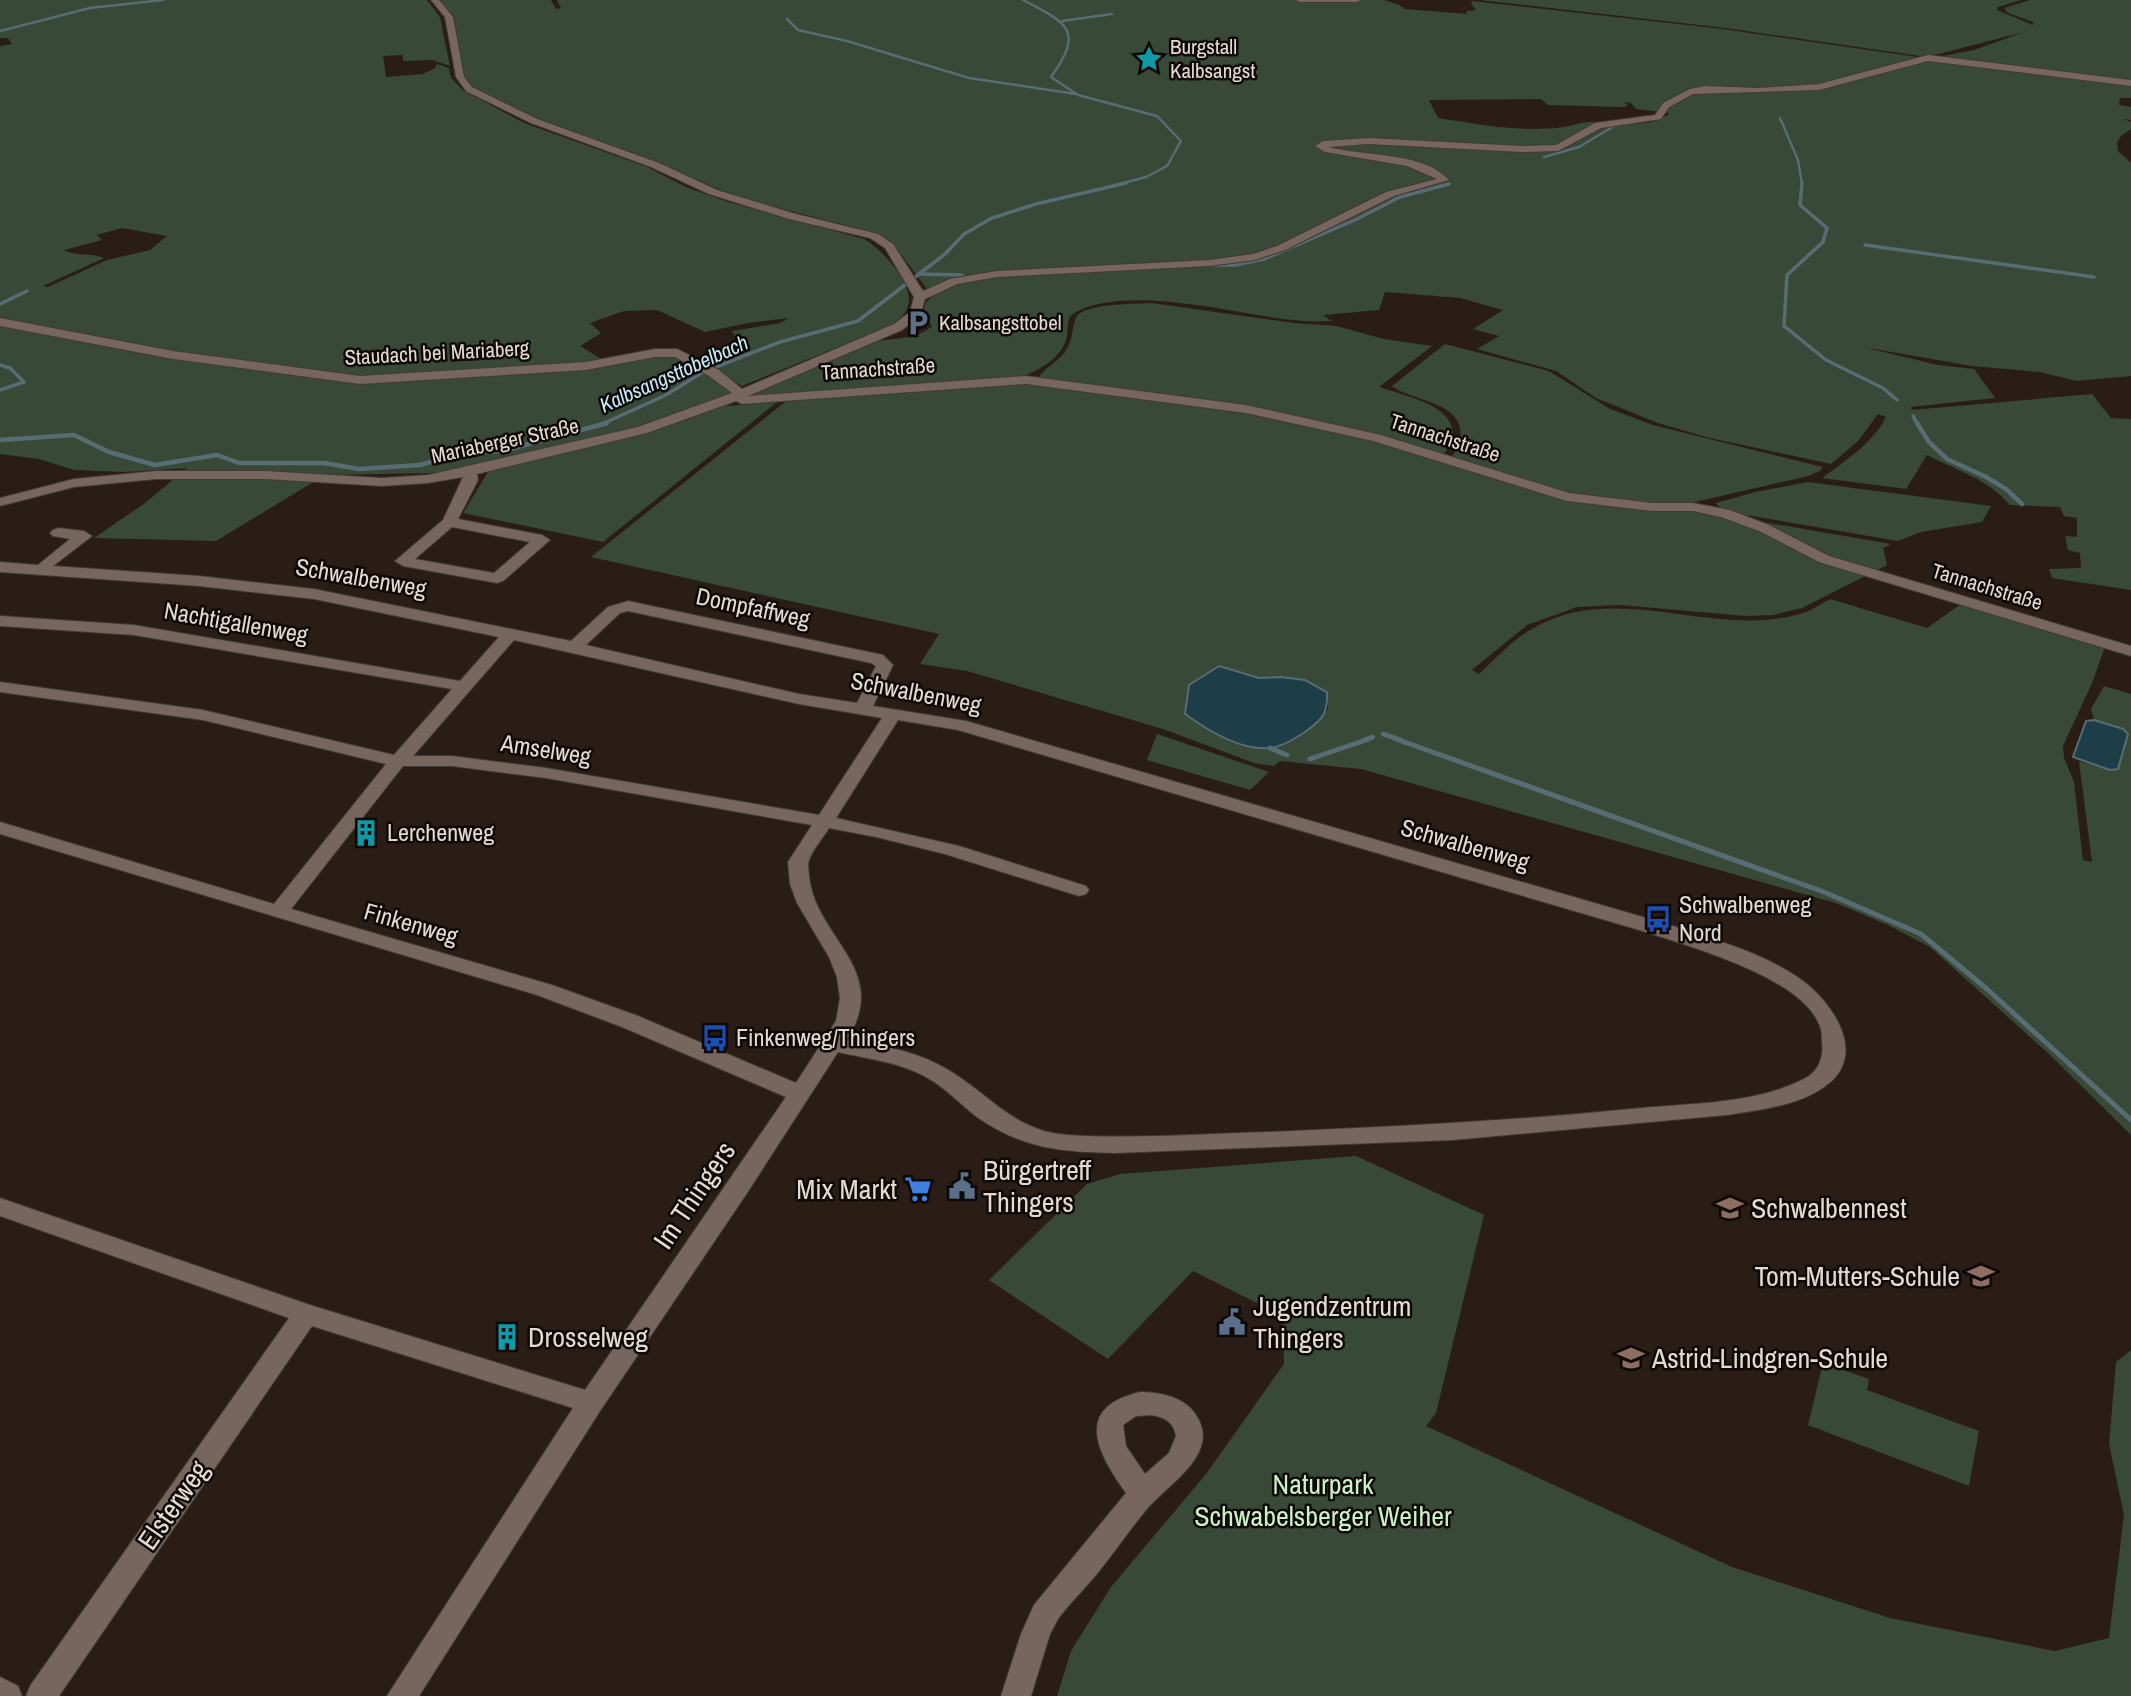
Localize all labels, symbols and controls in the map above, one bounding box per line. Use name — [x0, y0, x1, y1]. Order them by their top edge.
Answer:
place label: Burgstall Kalbsangst — [1170, 32, 1255, 85]
place icon: Burgstall Kalbsangst — [1134, 44, 1164, 74]
parking icon: Kalbsangsttobel — [903, 308, 933, 338]
place label: Kalbsangsttobel — [939, 308, 1062, 337]
water label: Kalbsangsttobelbach — [595, 328, 753, 419]
street label: Staudach bei Mariaberg — [344, 333, 530, 372]
street label: Tannachstraße — [820, 350, 936, 387]
street label: Tannachstraße — [1386, 406, 1504, 469]
street label: Mariaberger Straße — [428, 411, 581, 470]
street label: Schwalbenweg — [293, 550, 429, 604]
street label: Tannachstraße — [1928, 556, 2046, 617]
street label: Dompfaffweg — [693, 579, 813, 635]
street label: Nachtigallenweg — [162, 594, 311, 650]
street label: Schwalbenweg — [848, 664, 984, 720]
street label: Amselweg — [498, 726, 594, 772]
street label: Schwalbenweg — [1397, 810, 1533, 878]
place label: Lerchenweg — [387, 816, 494, 848]
building icon: Lerchenweg — [351, 818, 381, 848]
place label: Schwalbenweg Nord — [1679, 888, 1811, 948]
street label: Finkenweg — [361, 894, 462, 952]
bus stop icon: Schwalbenweg Nord — [1643, 904, 1673, 934]
place label: Finkenweg/Thingers — [736, 1021, 915, 1053]
bus stop icon: Finkenweg/Thingers — [700, 1023, 730, 1053]
street label: Im Thingers — [644, 1134, 744, 1256]
place label: Bürgertreff Thingers — [983, 1151, 1092, 1221]
place label: Mix Markt — [796, 1170, 897, 1208]
public building icon: Bürgertreff Thingers — [947, 1171, 977, 1201]
supermarket icon: Mix Markt — [903, 1174, 933, 1204]
place label: Schwalbennest — [1751, 1189, 1907, 1227]
school or university icon: Schwalbennest — [1715, 1193, 1745, 1223]
place label: Tom-Mutters-Schule — [1755, 1257, 1960, 1295]
school or university icon: Tom-Mutters-Schule — [1966, 1261, 1996, 1291]
place label: Jugendzentrum Thingers — [1253, 1287, 1411, 1357]
public building icon: Jugendzentrum Thingers — [1217, 1307, 1247, 1337]
place label: Drosselweg — [528, 1318, 648, 1356]
building icon: Drosselweg — [492, 1322, 522, 1352]
place label: Astrid-Lindgren-Schule — [1651, 1339, 1888, 1377]
school or university icon: Astrid-Lindgren-Schule — [1616, 1343, 1646, 1373]
street label: Elsterweg — [129, 1453, 218, 1557]
park label: Naturpark Schwabelsberger Weiher — [1194, 1465, 1452, 1535]

